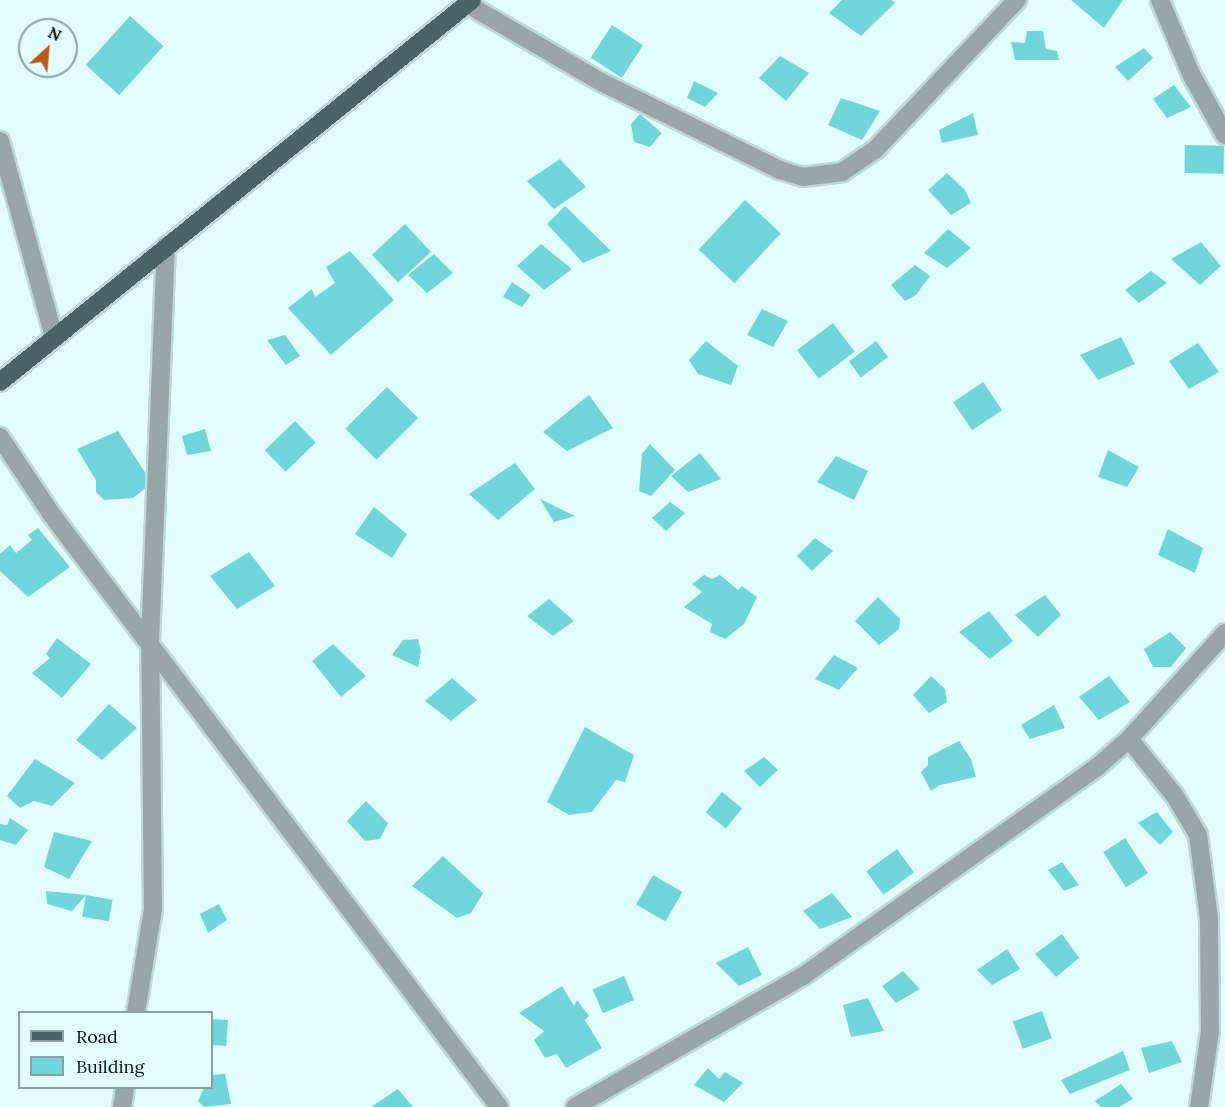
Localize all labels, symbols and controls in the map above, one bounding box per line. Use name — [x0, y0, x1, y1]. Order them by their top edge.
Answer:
north arrow — [18, 18, 78, 78]
text: N — [45, 22, 65, 45]
legend — [18, 1011, 213, 1089]
text: Road — [76, 1025, 118, 1048]
text: Building — [76, 1055, 144, 1078]

